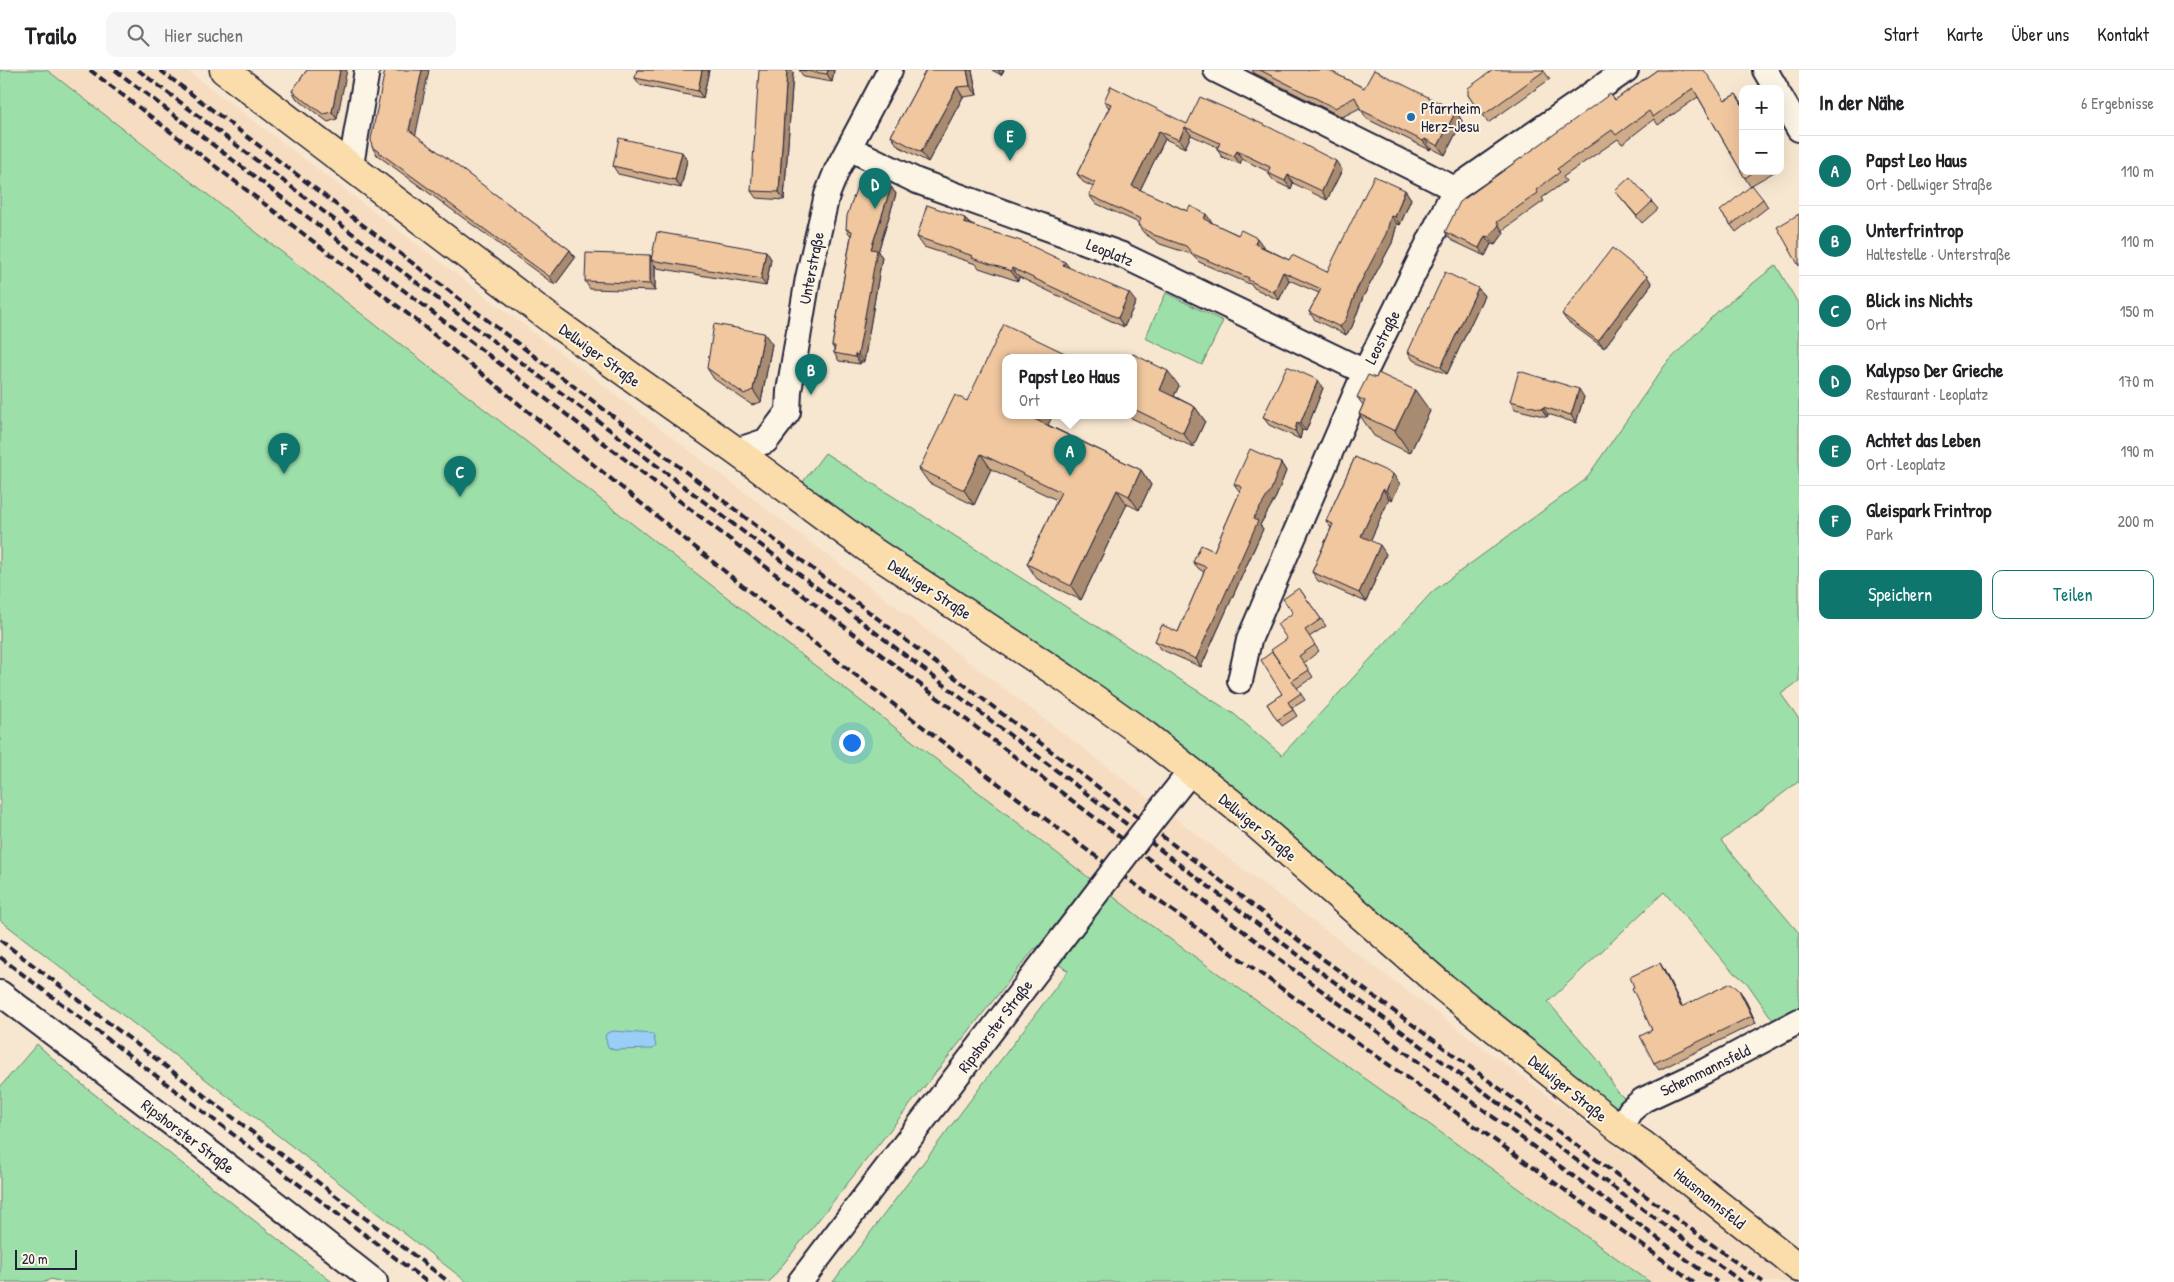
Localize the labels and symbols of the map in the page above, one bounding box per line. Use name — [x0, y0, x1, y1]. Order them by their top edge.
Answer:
place label: Pfarrheim Herz-Jesu — [1421, 97, 1481, 137]
marker: Pfarrheim Herz-Jesu — [1405, 111, 1417, 123]
pin: E — [994, 120, 1026, 161]
pin: D — [859, 168, 891, 209]
street label: Unterstraße — [793, 229, 829, 306]
street label: Leoplatz — [1083, 233, 1137, 271]
street label: Leostraße — [1359, 306, 1405, 368]
street label: Dellwiger Straße — [555, 318, 646, 392]
pin: B — [795, 354, 827, 395]
pin: F — [268, 433, 300, 474]
pin: A — [1054, 435, 1086, 476]
pin: C — [444, 456, 476, 497]
street label: Dellwiger Straße — [884, 554, 976, 625]
your location — [839, 730, 865, 756]
street label: Dellwiger Straße — [1214, 788, 1302, 866]
street label: Ripshorster Straße — [953, 974, 1038, 1077]
street label: Schemmannsfeld — [1656, 1039, 1754, 1101]
street label: Dellwiger Straße — [1524, 1049, 1612, 1127]
street label: Ripshorster Straße — [137, 1094, 240, 1179]
street label: Hausmannsfeld — [1669, 1162, 1751, 1234]
scale bar — [15, 1247, 78, 1270]

